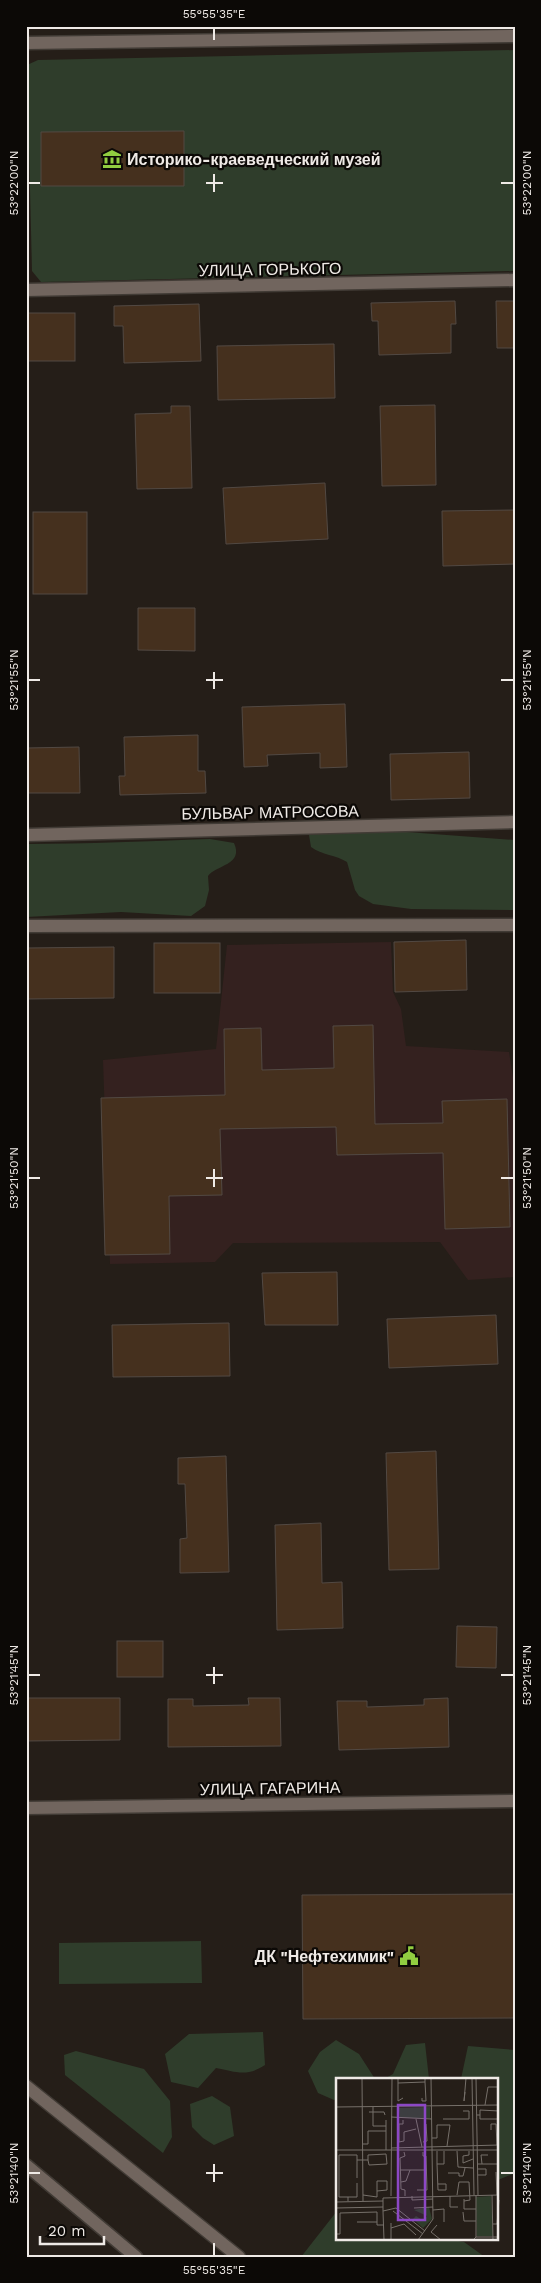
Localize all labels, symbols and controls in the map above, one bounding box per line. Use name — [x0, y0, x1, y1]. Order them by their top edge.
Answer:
text: 55°55'35"E — [183, 7, 246, 21]
museum icon: Историко-краеведческий музей — [101, 148, 123, 170]
place label: Историко-краеведческий музей — [127, 150, 381, 169]
text: 53°22'00"N — [7, 151, 21, 215]
text: 53°22'00"N — [520, 151, 534, 215]
street label: УЛИЦА ГОРЬКОГО — [198, 259, 342, 280]
text: 53°21'55"N — [7, 649, 21, 711]
text: 53°21'55"N — [520, 649, 534, 711]
street label: БУЛЬВАР МАТРОСОВА — [181, 801, 359, 824]
text: 53°21'50"N — [7, 1147, 21, 1209]
text: 53°21'50"N — [520, 1147, 534, 1209]
text: 53°21'45"N — [7, 1645, 21, 1705]
text: 53°21'45"N — [520, 1645, 534, 1705]
street label: УЛИЦА ГАГАРИНА — [200, 1778, 341, 1799]
public building icon: ДК "Нефтехимик" — [398, 1945, 420, 1967]
place label: ДК "Нефтехимик" — [255, 1947, 394, 1966]
inset map — [336, 2078, 498, 2240]
text: 53°21'40"N — [7, 2142, 21, 2204]
text: 53°21'40"N — [520, 2142, 534, 2204]
scale bar — [40, 2213, 104, 2245]
text: 20 m — [48, 2222, 86, 2240]
text: 55°55'35"E — [183, 2263, 246, 2277]

